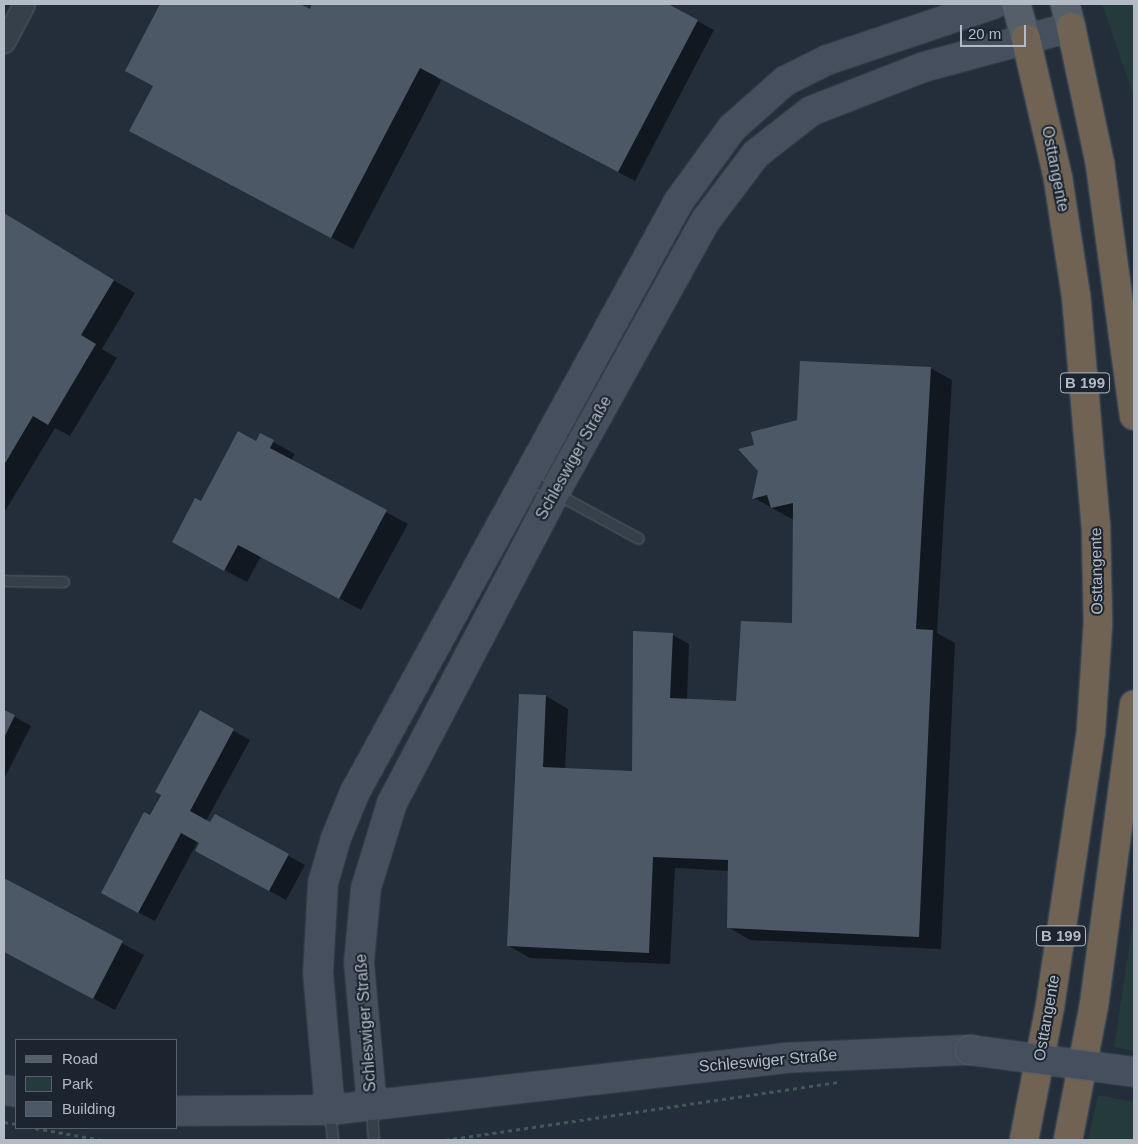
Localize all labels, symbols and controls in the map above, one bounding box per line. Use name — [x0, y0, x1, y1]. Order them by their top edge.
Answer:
scale bar — [963, 15, 1029, 47]
text: 20 m — [968, 25, 1001, 42]
street label: Osttangente — [1037, 124, 1073, 214]
road number: B 199 — [1059, 370, 1111, 396]
street label: Schleswiger Straße — [532, 393, 616, 523]
street label: Osttangente — [1087, 527, 1107, 615]
road number: B 199 — [1035, 924, 1087, 948]
street label: Schleswiger Straße — [352, 953, 380, 1093]
street label: Osttangente — [1030, 973, 1064, 1063]
legend — [15, 1039, 178, 1129]
street label: Schleswiger Straße — [698, 1045, 838, 1077]
text: Road — [62, 1050, 98, 1067]
text: Park — [62, 1075, 93, 1092]
text: Building — [62, 1100, 115, 1117]

